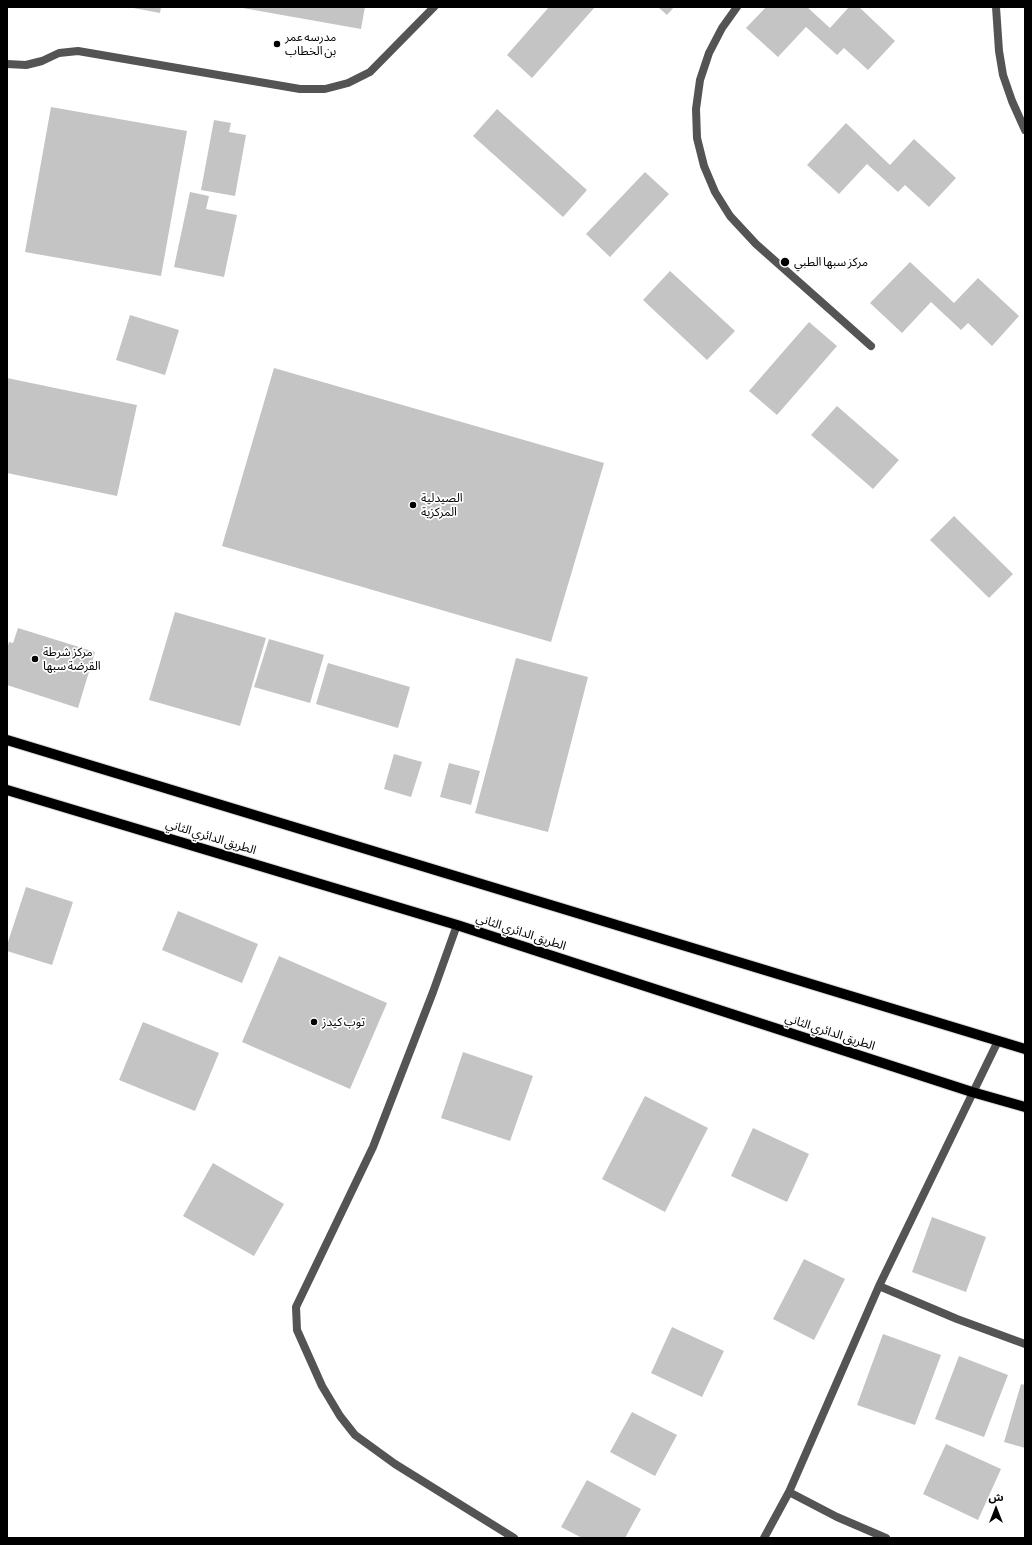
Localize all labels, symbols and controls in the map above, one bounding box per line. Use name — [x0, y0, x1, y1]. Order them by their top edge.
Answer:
place label: مدرسه عمر بن الخطاب — [285, 30, 336, 58]
marker: مدرسه عمر بن الخطاب — [272, 39, 282, 49]
place label: مركز سبها الطبي — [794, 255, 868, 269]
marker: مركز سبها الطبي — [779, 256, 791, 268]
place label: الصيدلية المركزية — [421, 491, 463, 519]
marker: الصيدلية المركزية — [408, 500, 418, 510]
place label: مركز شرطة القرضة سبها — [43, 645, 101, 673]
marker: مركز شرطة القرضة سبها — [30, 654, 40, 664]
street label: الطريق الدائري الثاني — [164, 816, 258, 858]
street label: الطريق الدائري الثاني — [474, 911, 568, 953]
street label: الطريق الدائري الثاني — [783, 1011, 877, 1053]
place label: توب كيدز — [322, 1015, 365, 1029]
marker: توب كيدز — [309, 1017, 319, 1027]
north arrow — [976, 1489, 1016, 1529]
text: ش — [988, 1491, 1004, 1503]

